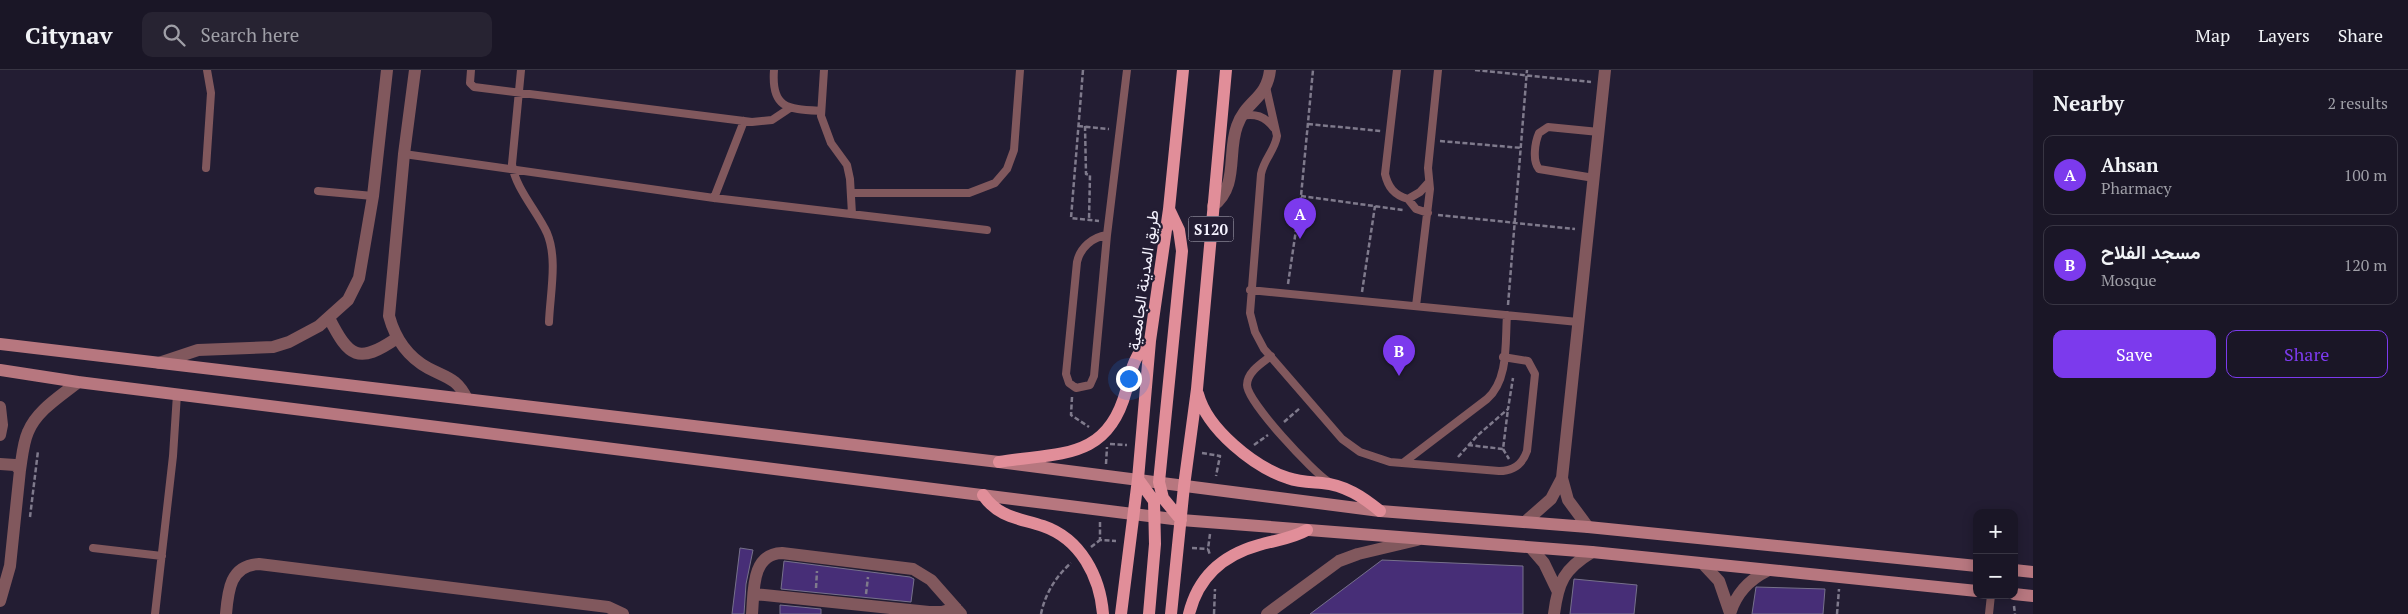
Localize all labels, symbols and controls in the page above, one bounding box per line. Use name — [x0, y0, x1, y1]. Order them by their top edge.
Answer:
search box — [142, 12, 492, 57]
text: Citynav — [25, 19, 112, 51]
icon: search — [160, 21, 188, 49]
text: Search here — [200, 22, 299, 47]
text: Map — [2195, 23, 2230, 47]
text: Layers — [2258, 23, 2310, 47]
text: Share — [2338, 23, 2383, 47]
text: Nearby — [2053, 89, 2124, 117]
text: 2 results — [2328, 92, 2388, 114]
text: Ahsan — [2101, 152, 2158, 177]
text: A — [2064, 164, 2076, 186]
text: 100 m — [2344, 164, 2387, 186]
text: Pharmacy — [2101, 177, 2172, 199]
pin: A — [1284, 198, 1316, 239]
street label: طريق المدينة الجامعية — [1122, 208, 1164, 352]
road number: S120 — [1188, 216, 1234, 242]
text: مسجد الفلاح — [2101, 239, 2201, 264]
text: B — [2065, 254, 2075, 276]
text: 120 m — [2344, 254, 2387, 276]
text: Mosque — [2101, 269, 2157, 291]
button: Save — [2053, 330, 2216, 378]
button: Share — [2226, 330, 2388, 378]
pin: B — [1383, 335, 1415, 376]
your location — [1116, 366, 1142, 392]
map controls — [1973, 509, 2018, 599]
button: + — [1973, 509, 2018, 554]
button: − — [1973, 554, 2018, 599]

